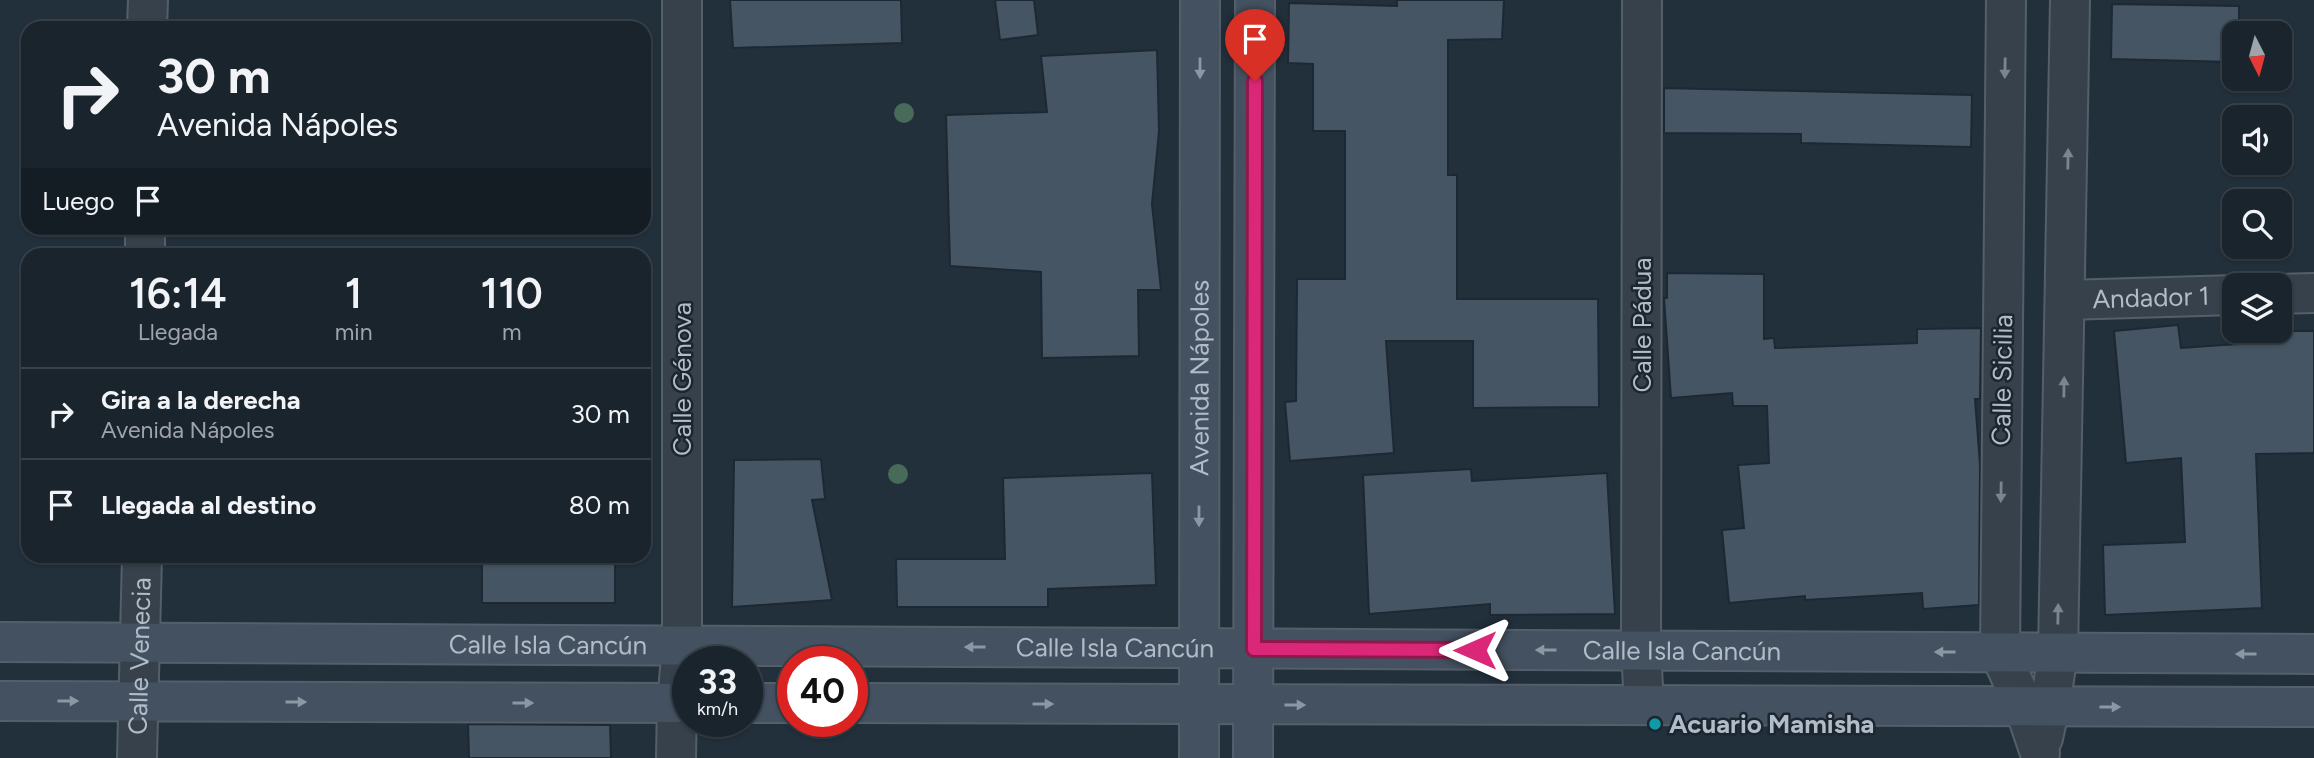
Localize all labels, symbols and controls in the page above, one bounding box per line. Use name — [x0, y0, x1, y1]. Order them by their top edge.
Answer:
pin — [1225, 9, 1285, 81]
icon: arrive — [1236, 20, 1274, 58]
north arrow — [2222, 21, 2292, 91]
map controls — [2222, 21, 2292, 343]
text: 30 m — [157, 46, 270, 105]
icon: right — [42, 49, 133, 140]
one-way arrow — [1194, 57, 1206, 79]
one-way arrow — [2000, 57, 2011, 79]
button: sound — [2222, 105, 2292, 175]
text: Avenida Nápoles — [157, 106, 398, 144]
one-way arrow — [2062, 148, 2073, 170]
icon: arrive — [129, 182, 167, 220]
text: Luego — [42, 185, 115, 217]
button: search — [2222, 189, 2292, 259]
street label: Calle Pádua — [1626, 257, 1658, 393]
text: 16:14 — [129, 268, 227, 319]
text: 1 — [345, 268, 362, 319]
text: 110 — [481, 268, 543, 319]
button: layers — [2222, 273, 2292, 343]
street label: Avenida Nápoles — [1183, 280, 1216, 476]
street label: Andador 1 — [2092, 280, 2210, 315]
street label: Calle Génova — [666, 302, 698, 456]
street label: Calle Sicilia — [1985, 314, 2019, 446]
text: Llegada — [138, 318, 218, 346]
text: min — [335, 318, 372, 346]
text: m — [502, 318, 522, 346]
one-way arrow — [2058, 376, 2069, 398]
text: Gira a la derecha — [101, 384, 301, 416]
icon: right — [42, 395, 80, 433]
text: 30 m — [571, 398, 630, 430]
text: Avenida Nápoles — [101, 416, 274, 444]
one-way arrow — [1995, 481, 2007, 503]
icon: arrive — [42, 486, 80, 524]
text: Llegada al destino — [101, 489, 316, 521]
text: 80 m — [569, 489, 630, 521]
one-way arrow — [1193, 505, 1205, 527]
street label: Calle Venecia — [122, 577, 157, 735]
one-way arrow — [2053, 603, 2064, 625]
position arrow — [1438, 613, 1512, 687]
street label: Calle Isla Cancún — [449, 628, 647, 661]
street label: Calle Isla Cancún — [1016, 631, 1214, 664]
street label: Calle Isla Cancún — [1583, 634, 1781, 667]
one-way arrow — [964, 641, 986, 653]
one-way arrow — [1535, 644, 1557, 656]
speed limit sign: 40 — [777, 646, 868, 737]
one-way arrow — [1934, 647, 1956, 658]
one-way arrow — [2235, 648, 2257, 660]
text: 33 — [698, 661, 737, 703]
one-way arrow — [57, 695, 79, 707]
one-way arrow — [285, 696, 307, 708]
one-way arrow — [512, 697, 534, 709]
text: km/h — [697, 698, 738, 720]
one-way arrow — [1032, 698, 1054, 710]
one-way arrow — [1284, 699, 1306, 711]
one-way arrow — [2100, 701, 2122, 713]
place label: Acuario Mamisha — [1669, 708, 1874, 740]
marker: Acuario Mamisha — [1647, 716, 1663, 732]

